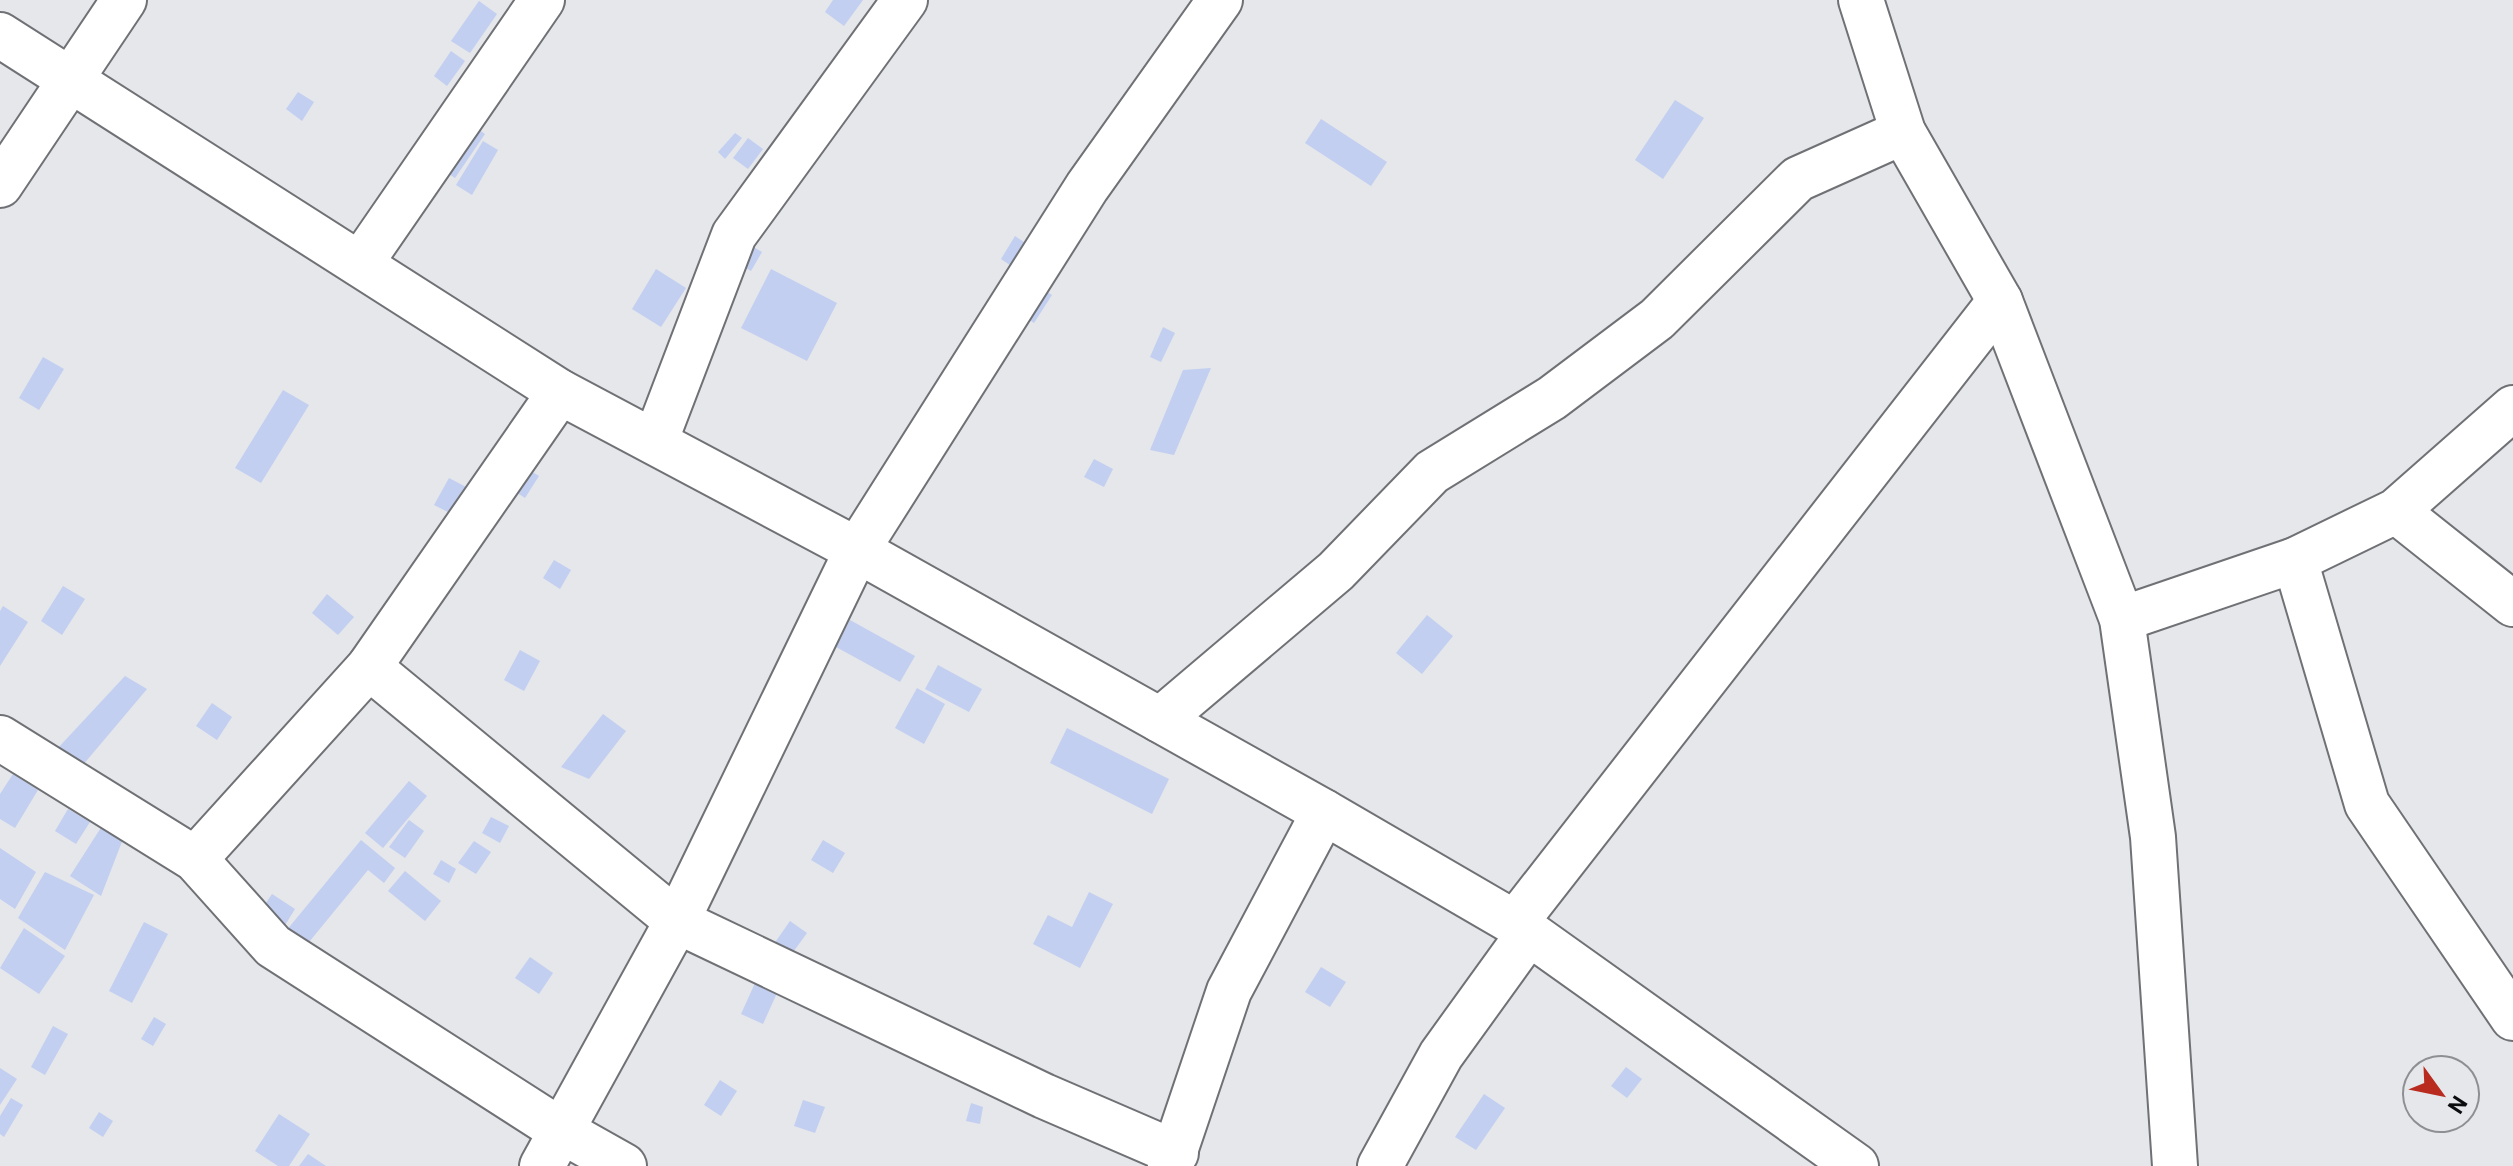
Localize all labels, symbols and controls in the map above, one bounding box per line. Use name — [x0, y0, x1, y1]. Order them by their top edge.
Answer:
north arrow — [2401, 1054, 2481, 1134]
text: N — [2443, 1091, 2472, 1118]

